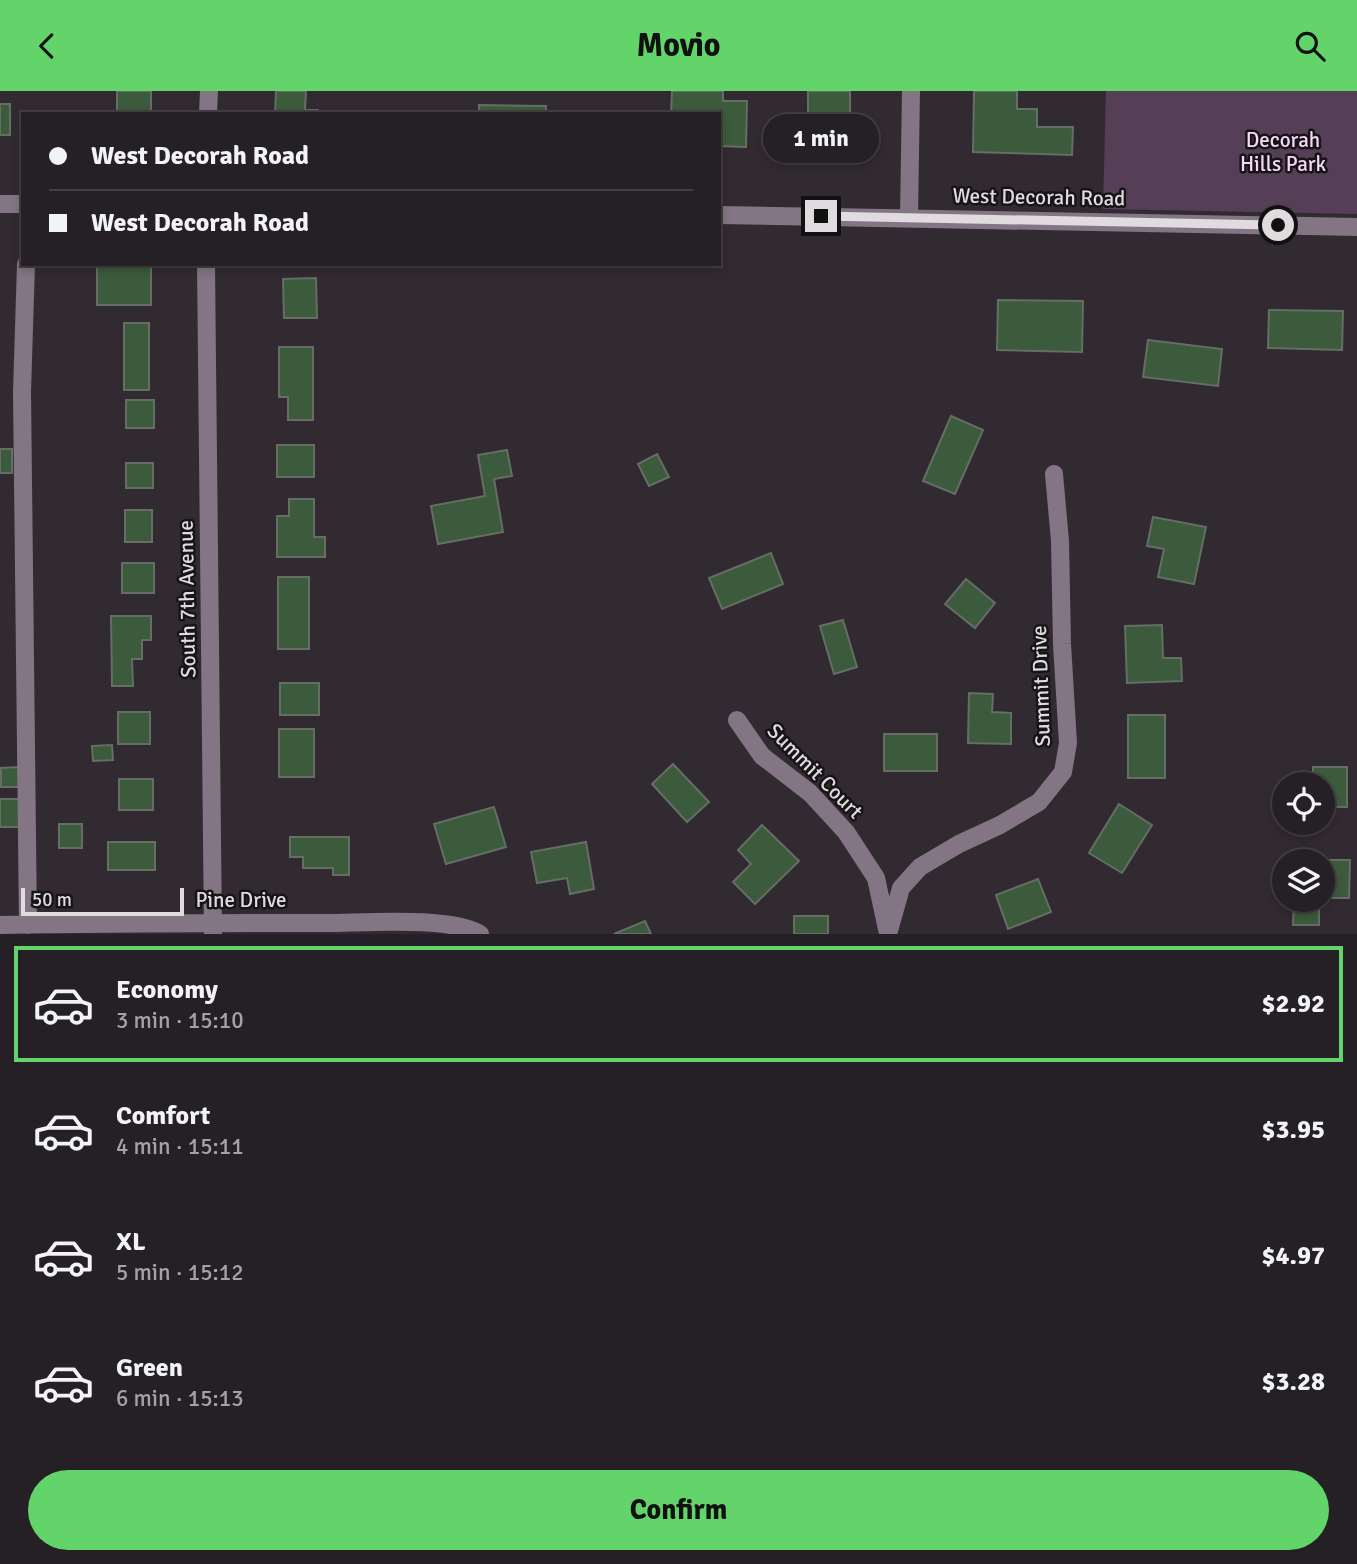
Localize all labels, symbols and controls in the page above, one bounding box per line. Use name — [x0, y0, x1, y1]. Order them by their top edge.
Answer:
text: Movio — [636, 26, 721, 65]
icon: back — [28, 27, 66, 65]
icon: search — [1291, 27, 1329, 65]
callout: 1 min — [763, 115, 879, 163]
text: 1 min — [793, 124, 849, 153]
park label: Decorah Hills Park — [1240, 127, 1327, 177]
text: West Decorah Road — [91, 140, 309, 172]
street label: West Decorah Road — [952, 182, 1126, 212]
route end — [805, 200, 837, 232]
text: West Decorah Road — [91, 207, 309, 239]
route start — [1262, 209, 1294, 241]
street label: South 7th Avenue — [173, 520, 201, 678]
street label: Summit Drive — [1026, 625, 1056, 747]
street label: Summit Court — [762, 718, 868, 824]
map controls — [1272, 772, 1335, 912]
button: locate — [1272, 772, 1335, 835]
button: layers — [1272, 849, 1335, 912]
scale bar — [21, 885, 184, 917]
street label: Pine Drive — [195, 887, 287, 913]
text: 50 m — [32, 888, 72, 912]
icon: car — [32, 973, 95, 1036]
text: Economy — [116, 974, 218, 1006]
text: $2.92 — [1261, 988, 1325, 1020]
text: 3 min · 15:10 — [116, 1006, 244, 1035]
icon: car — [32, 1099, 95, 1162]
text: Comfort — [116, 1100, 210, 1132]
text: $3.95 — [1261, 1114, 1325, 1146]
text: 4 min · 15:11 — [116, 1132, 244, 1161]
icon: car — [32, 1225, 95, 1288]
text: XL — [116, 1226, 146, 1258]
text: $4.97 — [1261, 1240, 1325, 1272]
text: 5 min · 15:12 — [116, 1258, 244, 1287]
icon: car — [32, 1351, 95, 1414]
text: Green — [116, 1352, 183, 1384]
text: $3.28 — [1261, 1366, 1325, 1398]
text: 6 min · 15:13 — [116, 1384, 244, 1413]
button: Confirm — [28, 1470, 1329, 1550]

